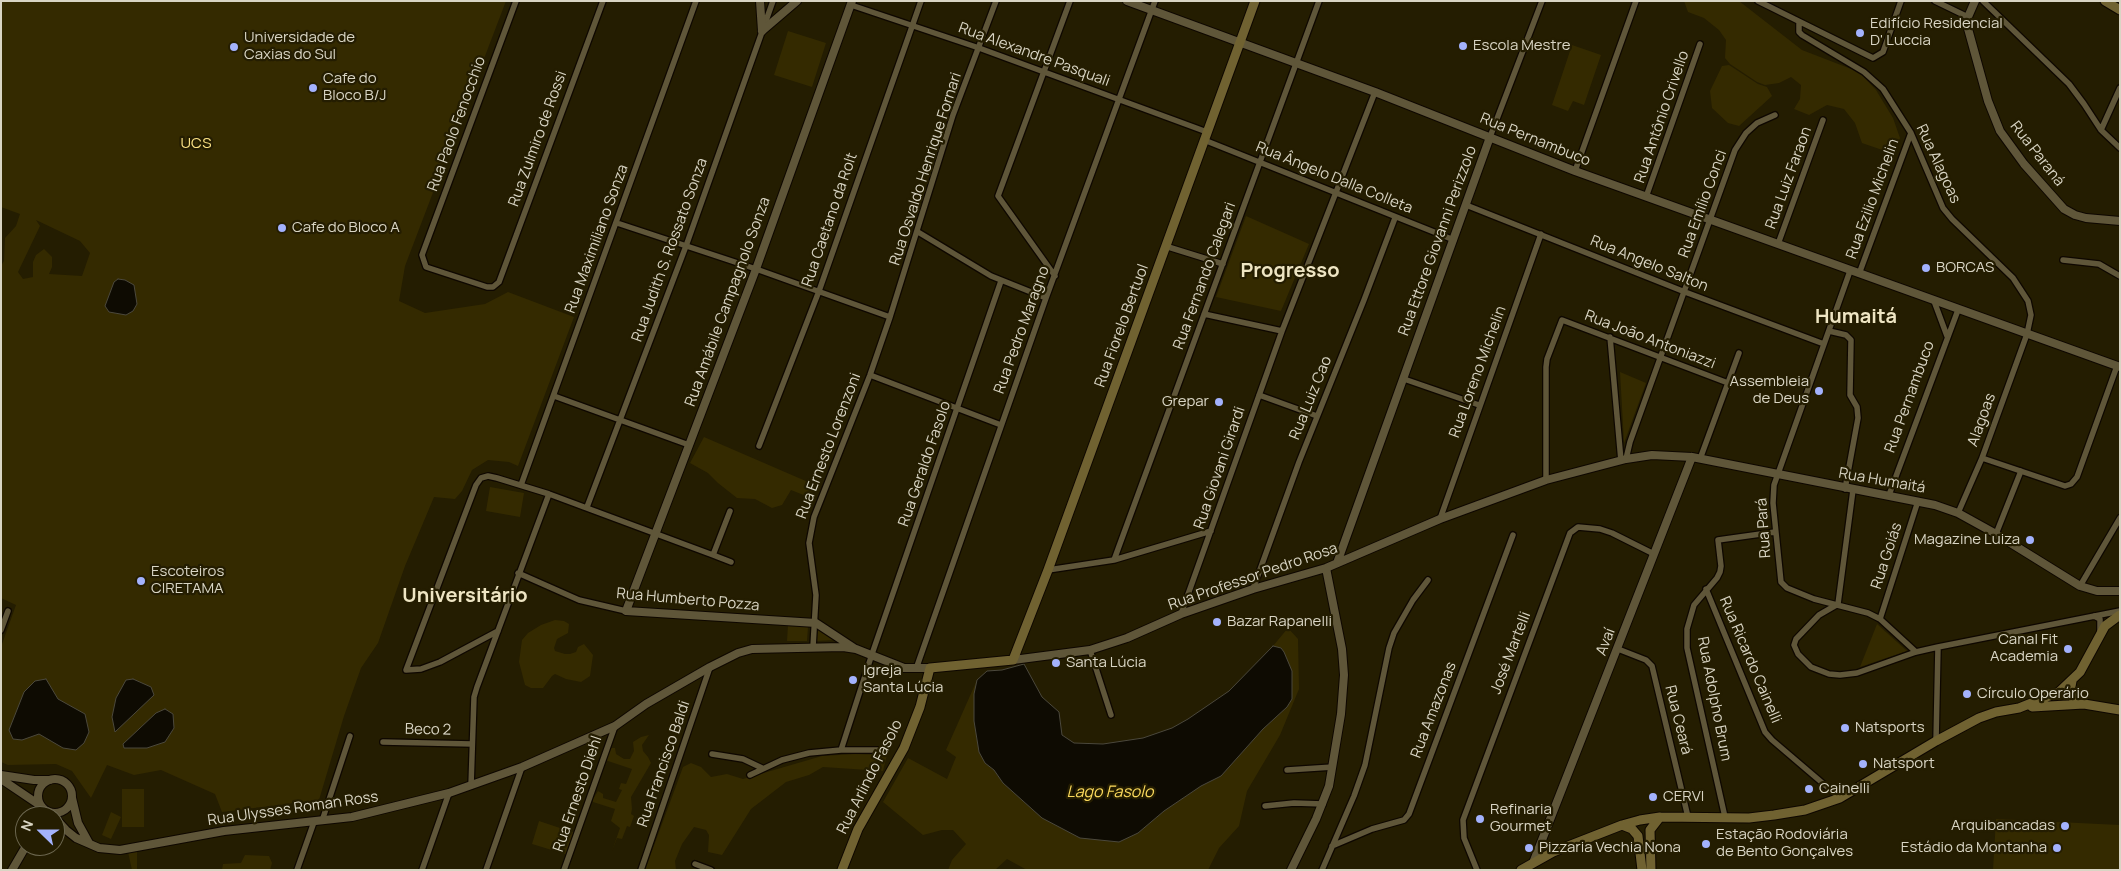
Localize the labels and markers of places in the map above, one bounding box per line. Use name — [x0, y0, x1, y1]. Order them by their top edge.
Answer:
place label: Edifício Residencial D' Luccia — [1870, 15, 2003, 50]
marker: Edifício Residencial D' Luccia — [1854, 27, 1866, 39]
place label: Universidade de Caxias do Sul — [244, 29, 355, 64]
place label: Escola Mestre — [1473, 37, 1570, 55]
marker: Escola Mestre — [1457, 40, 1469, 52]
marker: Universidade de Caxias do Sul — [228, 41, 240, 53]
place label: Cafe do Bloco B/J — [323, 70, 386, 105]
marker: Cafe do Bloco B/J — [307, 82, 319, 94]
place label: Cafe do Bloco A — [292, 219, 400, 237]
marker: Cafe do Bloco A — [276, 222, 288, 234]
place label: BORCAS — [1936, 259, 1994, 277]
marker: BORCAS — [1920, 262, 1932, 274]
place label: Assembleia de Deus — [1730, 373, 1809, 408]
marker: Assembleia de Deus — [1813, 385, 1825, 397]
place label: Grepar — [1162, 393, 1209, 411]
marker: Grepar — [1213, 396, 1225, 408]
place label: Magazine Luiza — [1914, 531, 2020, 549]
marker: Magazine Luiza — [2024, 534, 2036, 546]
place label: Escoteiros CIRETAMA — [151, 563, 224, 598]
marker: Escoteiros CIRETAMA — [135, 575, 147, 587]
place label: Bazar Rapanelli — [1227, 613, 1332, 631]
marker: Bazar Rapanelli — [1211, 616, 1223, 628]
place label: Canal Fit Academia — [1990, 631, 2058, 666]
marker: Canal Fit Academia — [2062, 643, 2074, 655]
place label: Santa Lúcia — [1066, 654, 1146, 672]
marker: Santa Lúcia — [1050, 657, 1062, 669]
place label: Igreja Santa Lúcia — [863, 662, 943, 697]
marker: Igreja Santa Lúcia — [847, 674, 859, 686]
place label: Círculo Operário — [1977, 685, 2089, 703]
marker: Círculo Operário — [1961, 688, 1973, 700]
place label: Natsports — [1855, 719, 1925, 737]
marker: Natsports — [1839, 722, 1851, 734]
place label: Natsport — [1873, 755, 1935, 773]
marker: Natsport — [1857, 758, 1869, 770]
place label: Cainelli — [1819, 780, 1870, 798]
marker: Cainelli — [1803, 783, 1815, 795]
place label: CERVI — [1663, 788, 1704, 806]
marker: CERVI — [1647, 791, 1659, 803]
place label: Refinaria Gourmet — [1490, 801, 1552, 836]
marker: Refinaria Gourmet — [1474, 813, 1486, 825]
place label: Arquibancadas — [1951, 817, 2055, 835]
marker: Arquibancadas — [2059, 820, 2071, 832]
place label: Estação Rodoviária de Bento Gonçalves — [1716, 826, 1853, 861]
marker: Estação Rodoviária de Bento Gonçalves — [1700, 838, 1712, 850]
place label: Pizzaria Vechia Nona — [1539, 839, 1681, 857]
place label: Estádio da Montanha — [1901, 839, 2047, 857]
marker: Pizzaria Vechia Nona — [1523, 842, 1535, 854]
marker: Estádio da Montanha — [2051, 842, 2063, 854]

